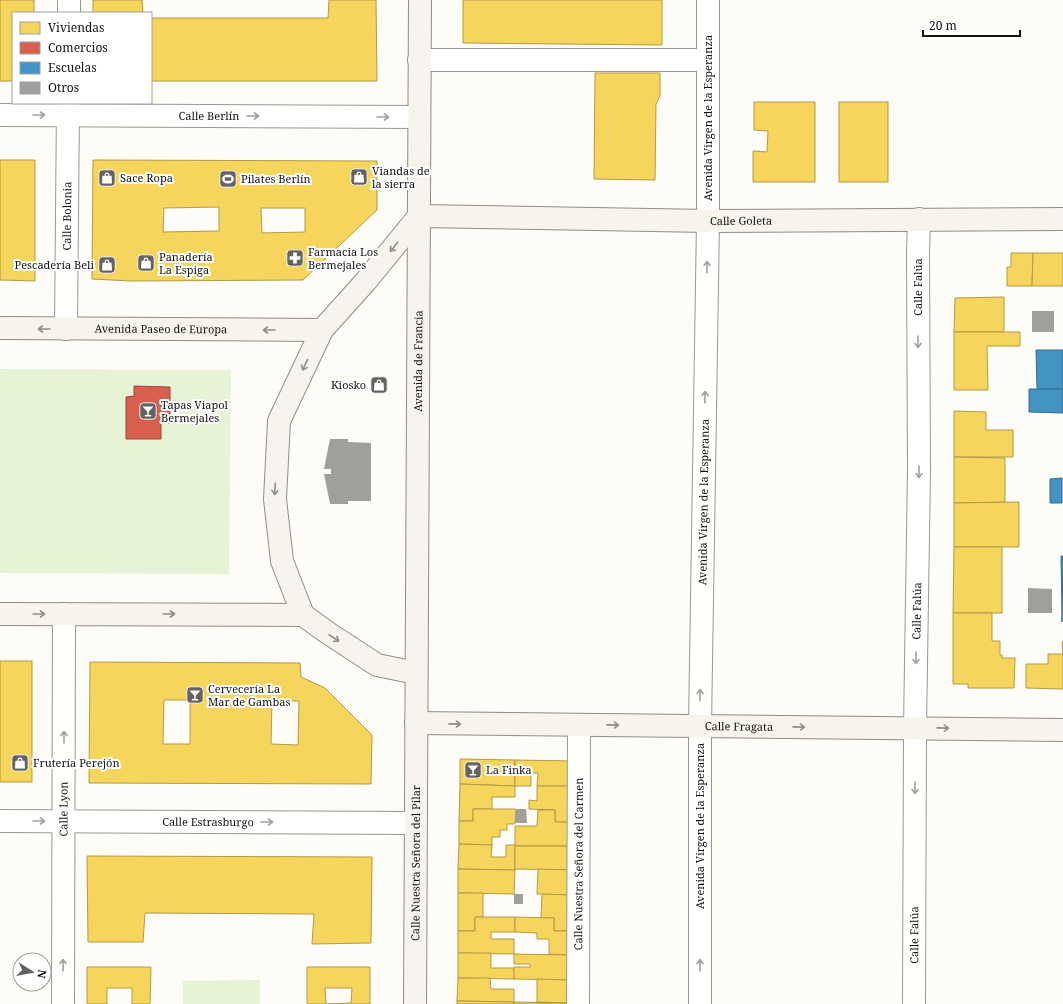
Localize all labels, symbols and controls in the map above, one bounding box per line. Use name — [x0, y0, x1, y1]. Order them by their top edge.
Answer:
legend — [12, 12, 152, 104]
scale bar — [923, 12, 1020, 38]
text: 20 m — [929, 17, 957, 34]
text: Viviendas — [48, 19, 104, 36]
street label: Avenida Virgen de la Esperanza — [700, 35, 715, 201]
text: Comercios — [48, 39, 108, 56]
text: Escuelas — [48, 59, 97, 76]
text: Otros — [48, 79, 79, 96]
street label: Calle Berlín — [179, 108, 239, 123]
one-way arrow — [32, 111, 45, 119]
one-way arrow — [246, 112, 259, 120]
one-way arrow — [376, 113, 389, 121]
place label: Viandas de la sierra — [372, 163, 430, 191]
shop icon: Viandas de la sierra — [349, 167, 369, 187]
shop icon: Sace Ropa — [97, 168, 117, 188]
sports icon: Pilates Berlín — [218, 169, 238, 189]
place label: Sace Ropa — [120, 170, 173, 185]
place label: Pilates Berlín — [241, 171, 311, 186]
street label: Calle Bolonia — [59, 182, 74, 250]
street label: Calle Goleta — [710, 213, 772, 228]
one-way arrow — [389, 241, 398, 252]
place label: Farmacia Los Bermejales — [308, 244, 378, 272]
pharmacy icon: Farmacia Los Bermejales — [285, 248, 305, 268]
place label: Panadería La Espiga — [159, 249, 213, 277]
shop icon: Panadería La Espiga — [136, 253, 156, 273]
shop icon: Pescadería Beli — [97, 255, 117, 275]
place label: Pescadería Beli — [15, 257, 94, 272]
street label: Calle Falúa — [910, 258, 925, 316]
one-way arrow — [703, 261, 711, 274]
street label: Avenida de Francia — [410, 310, 425, 412]
street label: Avenida Paseo de Europa — [95, 321, 227, 336]
one-way arrow — [38, 325, 51, 332]
one-way arrow — [263, 326, 276, 334]
one-way arrow — [914, 335, 922, 348]
one-way arrow — [301, 359, 308, 371]
shop icon: Kiosko — [369, 375, 389, 395]
place label: Kiosko — [331, 377, 366, 392]
one-way arrow — [701, 391, 709, 404]
place label: Tapas Viapol Bermejales — [161, 397, 229, 425]
bar icon: Tapas Viapol Bermejales — [138, 401, 158, 421]
street label: Avenida Virgen de la Esperanza — [694, 419, 712, 585]
one-way arrow — [915, 465, 923, 478]
one-way arrow — [272, 482, 279, 495]
street label: Calle Falúa — [908, 582, 924, 640]
one-way arrow — [32, 610, 45, 618]
one-way arrow — [162, 610, 175, 618]
one-way arrow — [329, 633, 340, 642]
one-way arrow — [912, 651, 920, 664]
place label: Cervecería La Mar de Gambas — [208, 681, 290, 709]
bar icon: Cervecería La Mar de Gambas — [185, 685, 205, 705]
one-way arrow — [696, 689, 704, 702]
street label: Calle Fragata — [705, 718, 773, 734]
one-way arrow — [448, 720, 461, 728]
one-way arrow — [606, 721, 619, 729]
one-way arrow — [792, 723, 805, 731]
one-way arrow — [936, 725, 949, 732]
one-way arrow — [60, 731, 68, 744]
street label: Avenida Virgen de la Esperanza — [692, 743, 707, 909]
shop icon: Frutería Perejón — [10, 753, 30, 773]
place label: Frutería Perejón — [33, 755, 120, 770]
bar icon: La Finka — [463, 760, 483, 780]
place label: La Finka — [486, 762, 532, 777]
street label: Calle Nuestra Señora del Carmen — [570, 778, 586, 950]
one-way arrow — [911, 781, 919, 794]
street label: Calle Lyon — [55, 782, 71, 836]
street label: Calle Nuestra Señora del Pilar — [407, 784, 423, 941]
street label: Calle Estrasburgo — [162, 814, 254, 829]
one-way arrow — [32, 817, 45, 825]
one-way arrow — [260, 818, 273, 826]
street label: Calle Falúa — [906, 906, 921, 964]
north arrow — [12, 952, 52, 992]
one-way arrow — [59, 959, 67, 972]
one-way arrow — [696, 959, 704, 972]
text: N — [34, 968, 50, 980]

